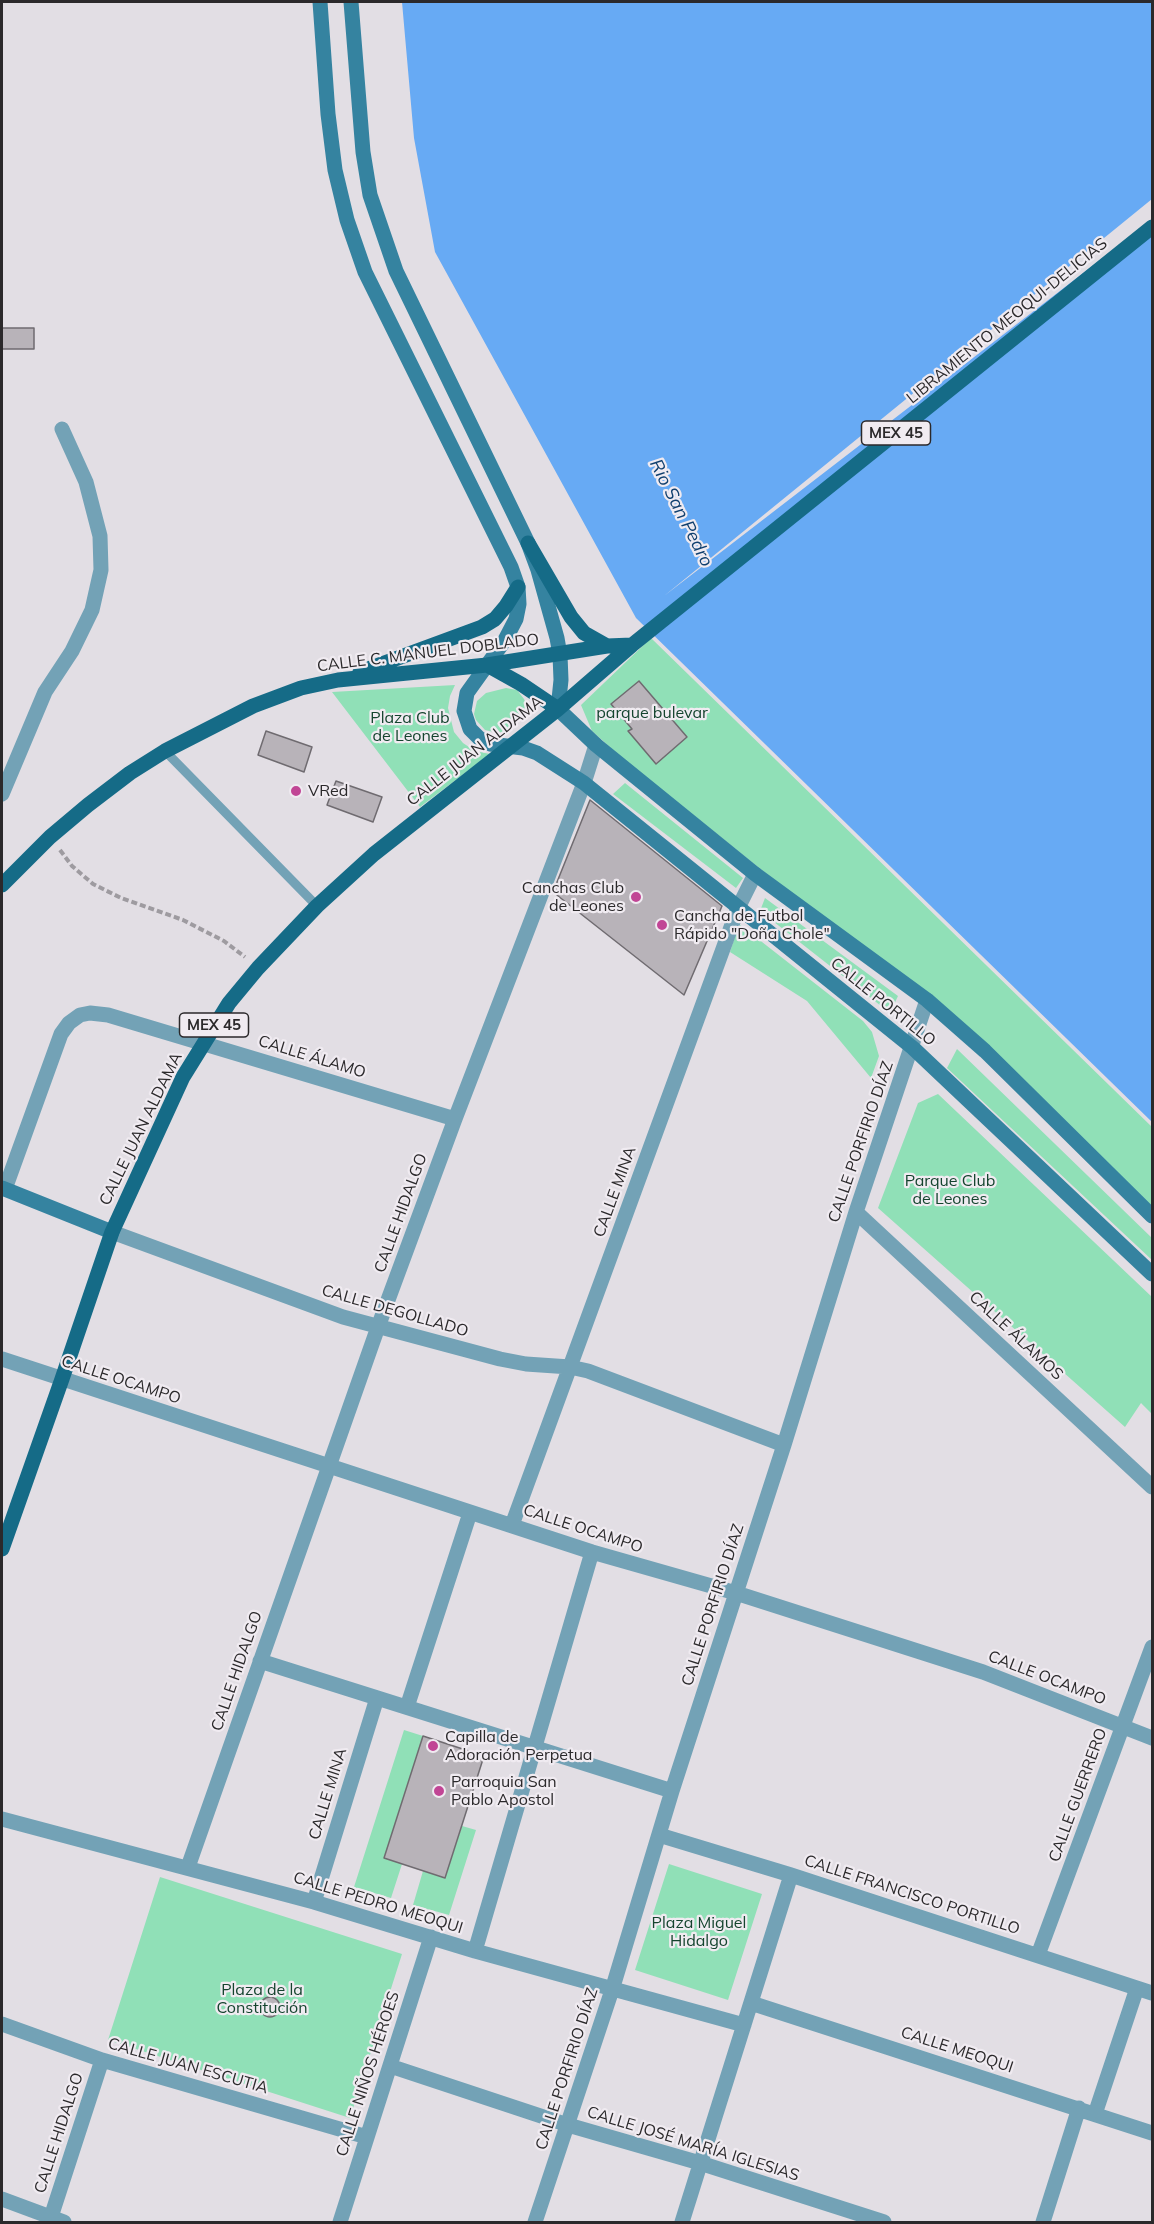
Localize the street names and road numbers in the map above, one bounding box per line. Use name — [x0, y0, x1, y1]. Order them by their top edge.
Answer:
street label: LIBRAMIENTO MEOQUI-DELICIAS — [903, 234, 1111, 408]
road number: MEX 45 — [862, 421, 930, 445]
street label: CALLE C. MANUEL DOBLADO — [316, 630, 540, 676]
street label: CALLE JUAN ALDAMA — [403, 692, 547, 810]
street label: CALLE PORTILLO — [826, 954, 940, 1050]
road number: MEX 45 — [180, 1013, 248, 1037]
street label: CALLE ÁLAMO — [256, 1032, 368, 1082]
street label: CALLE JUAN ALDAMA — [96, 1049, 186, 1209]
street label: CALLE PORFIRIO DÍAZ — [824, 1059, 898, 1225]
street label: CALLE MINA — [590, 1144, 640, 1240]
street label: CALLE HIDALGO — [371, 1151, 431, 1275]
street label: CALLE DEGOLLADO — [319, 1281, 471, 1341]
street label: CALLE ÁLAMOS — [965, 1288, 1067, 1384]
street label: CALLE OCAMPO — [59, 1352, 183, 1408]
street label: CALLE OCAMPO — [521, 1501, 645, 1557]
street label: CALLE PORFIRIO DÍAZ — [678, 1522, 748, 1688]
street label: CALLE HIDALGO — [207, 1609, 267, 1733]
street label: CALLE OCAMPO — [985, 1647, 1109, 1709]
street label: CALLE GUERRERO — [1045, 1725, 1111, 1865]
street label: CALLE MINA — [305, 1746, 351, 1842]
street label: CALLE FRANCISCO PORTILLO — [802, 1851, 1022, 1939]
street label: CALLE PEDRO MEOQUI — [291, 1868, 465, 1938]
street label: CALLE PORFIRIO DÍAZ — [532, 1986, 602, 2152]
street label: CALLE NIÑOS HÉROES — [332, 1989, 404, 2159]
street label: CALLE MEOQUI — [898, 2023, 1016, 2077]
street label: CALLE JUAN ESCUTIA — [106, 2034, 270, 2098]
street label: CALLE HIDALGO — [30, 2070, 88, 2196]
street label: CALLE JOSÉ MARÍA IGLESIAS — [585, 2103, 801, 2185]

